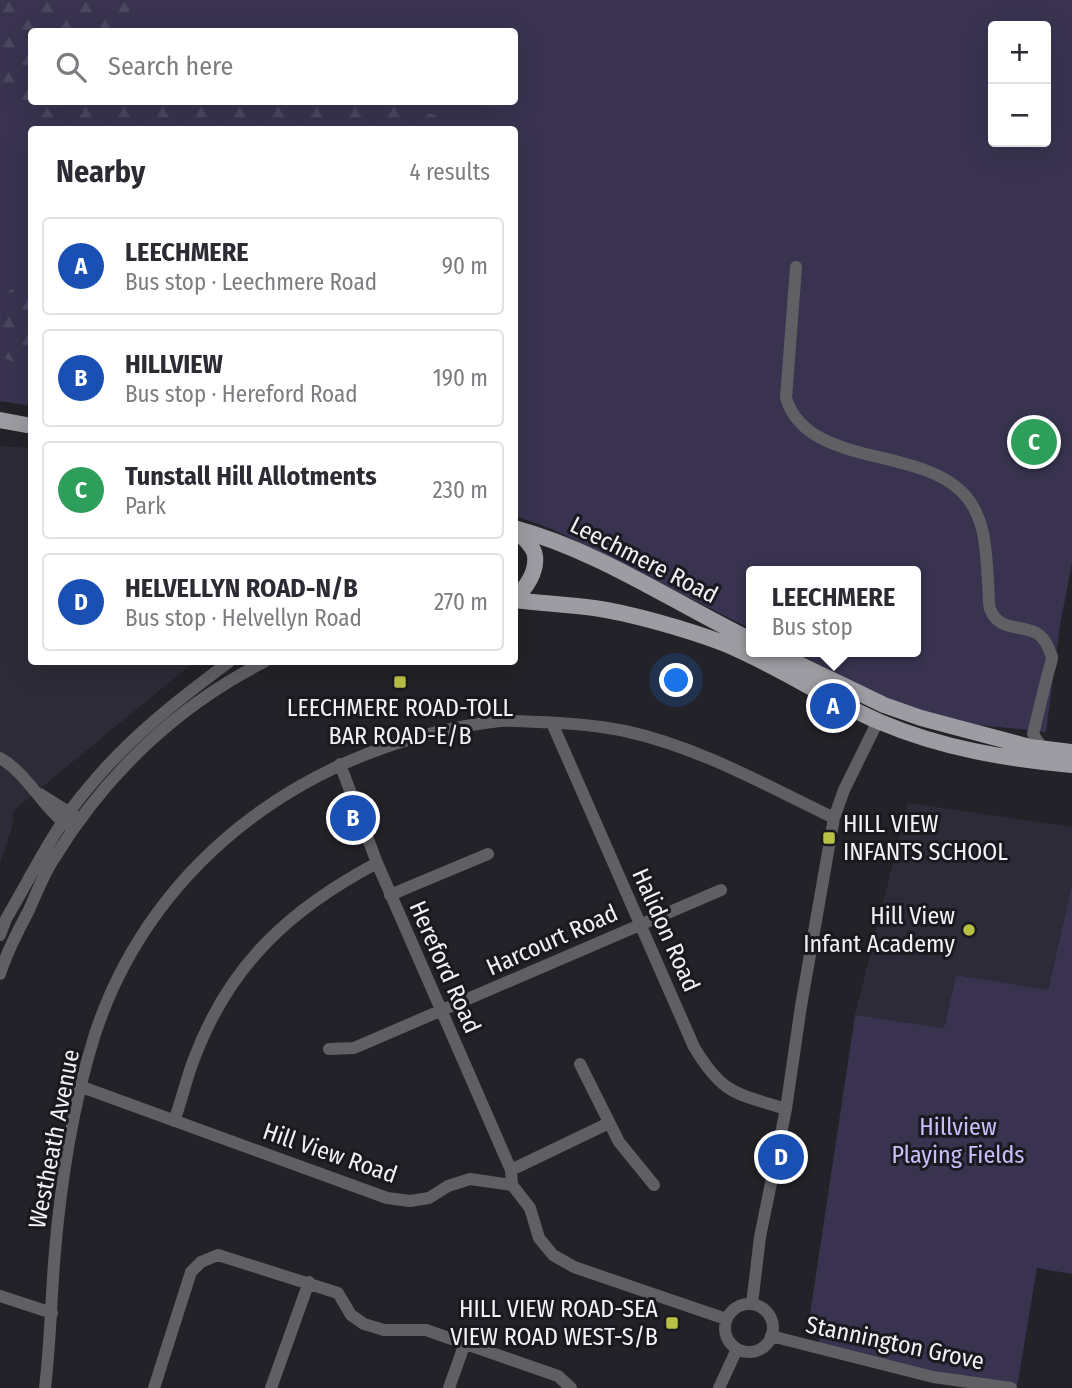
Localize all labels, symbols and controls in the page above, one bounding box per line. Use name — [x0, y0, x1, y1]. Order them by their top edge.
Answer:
map controls — [988, 21, 1051, 147]
button: + — [988, 21, 1051, 84]
search box — [28, 28, 518, 105]
icon: search — [52, 48, 90, 86]
text: Search here — [108, 51, 233, 82]
button: − — [988, 84, 1051, 147]
text: Nearby — [56, 154, 145, 190]
text: 4 results — [409, 158, 490, 186]
text: LEECHMERE — [125, 237, 249, 268]
text: A — [75, 252, 87, 280]
text: 90 m — [442, 252, 488, 280]
text: Bus stop · Leechmere Road — [125, 268, 377, 296]
text: HILLVIEW — [125, 349, 223, 380]
text: B — [75, 364, 87, 392]
text: 190 m — [433, 364, 488, 392]
text: Bus stop · Hereford Road — [125, 380, 358, 408]
pin: C — [1011, 416, 1057, 468]
text: Tunstall Hill Allotments — [125, 461, 377, 492]
text: C — [75, 476, 87, 504]
text: 230 m — [432, 476, 488, 504]
text: Park — [125, 492, 166, 520]
street label: Leechmere Road — [565, 511, 723, 609]
popup — [746, 566, 921, 657]
text: HELVELLYN ROAD-N/B — [125, 573, 358, 604]
text: LEECHMERE — [772, 582, 895, 613]
text: D — [74, 588, 88, 616]
text: 270 m — [434, 588, 488, 616]
text: Bus stop · Helvellyn Road — [125, 604, 362, 632]
text: Bus stop — [772, 613, 853, 641]
your location — [659, 663, 693, 697]
marker: LEECHMERE ROAD-TOLL BAR ROAD-E/B — [392, 674, 408, 690]
pin: A — [810, 680, 856, 732]
place label: LEECHMERE ROAD-TOLL BAR ROAD-E/B — [287, 694, 514, 750]
pin: B — [330, 792, 376, 844]
place label: HILL VIEW INFANTS SCHOOL — [843, 810, 1008, 866]
marker: HILL VIEW INFANTS SCHOOL — [821, 830, 837, 846]
street label: Halidon Road — [626, 864, 706, 996]
street label: Hereford Road — [403, 897, 487, 1037]
street label: Harcourt Road — [482, 899, 622, 981]
place label: Hill View Infant Academy — [803, 902, 955, 958]
marker: Hill View Infant Academy — [961, 922, 977, 938]
street label: Westheath Avenue — [23, 1047, 85, 1231]
park label: Hillview Playing Fields — [891, 1113, 1025, 1169]
street label: Hill View Road — [259, 1117, 401, 1189]
pin: D — [758, 1131, 804, 1183]
place label: HILL VIEW ROAD-SEA VIEW ROAD WEST-S/B — [450, 1295, 658, 1351]
street label: Stannington Grove — [803, 1310, 987, 1376]
marker: HILL VIEW ROAD-SEA VIEW ROAD WEST-S/B — [664, 1315, 680, 1331]

